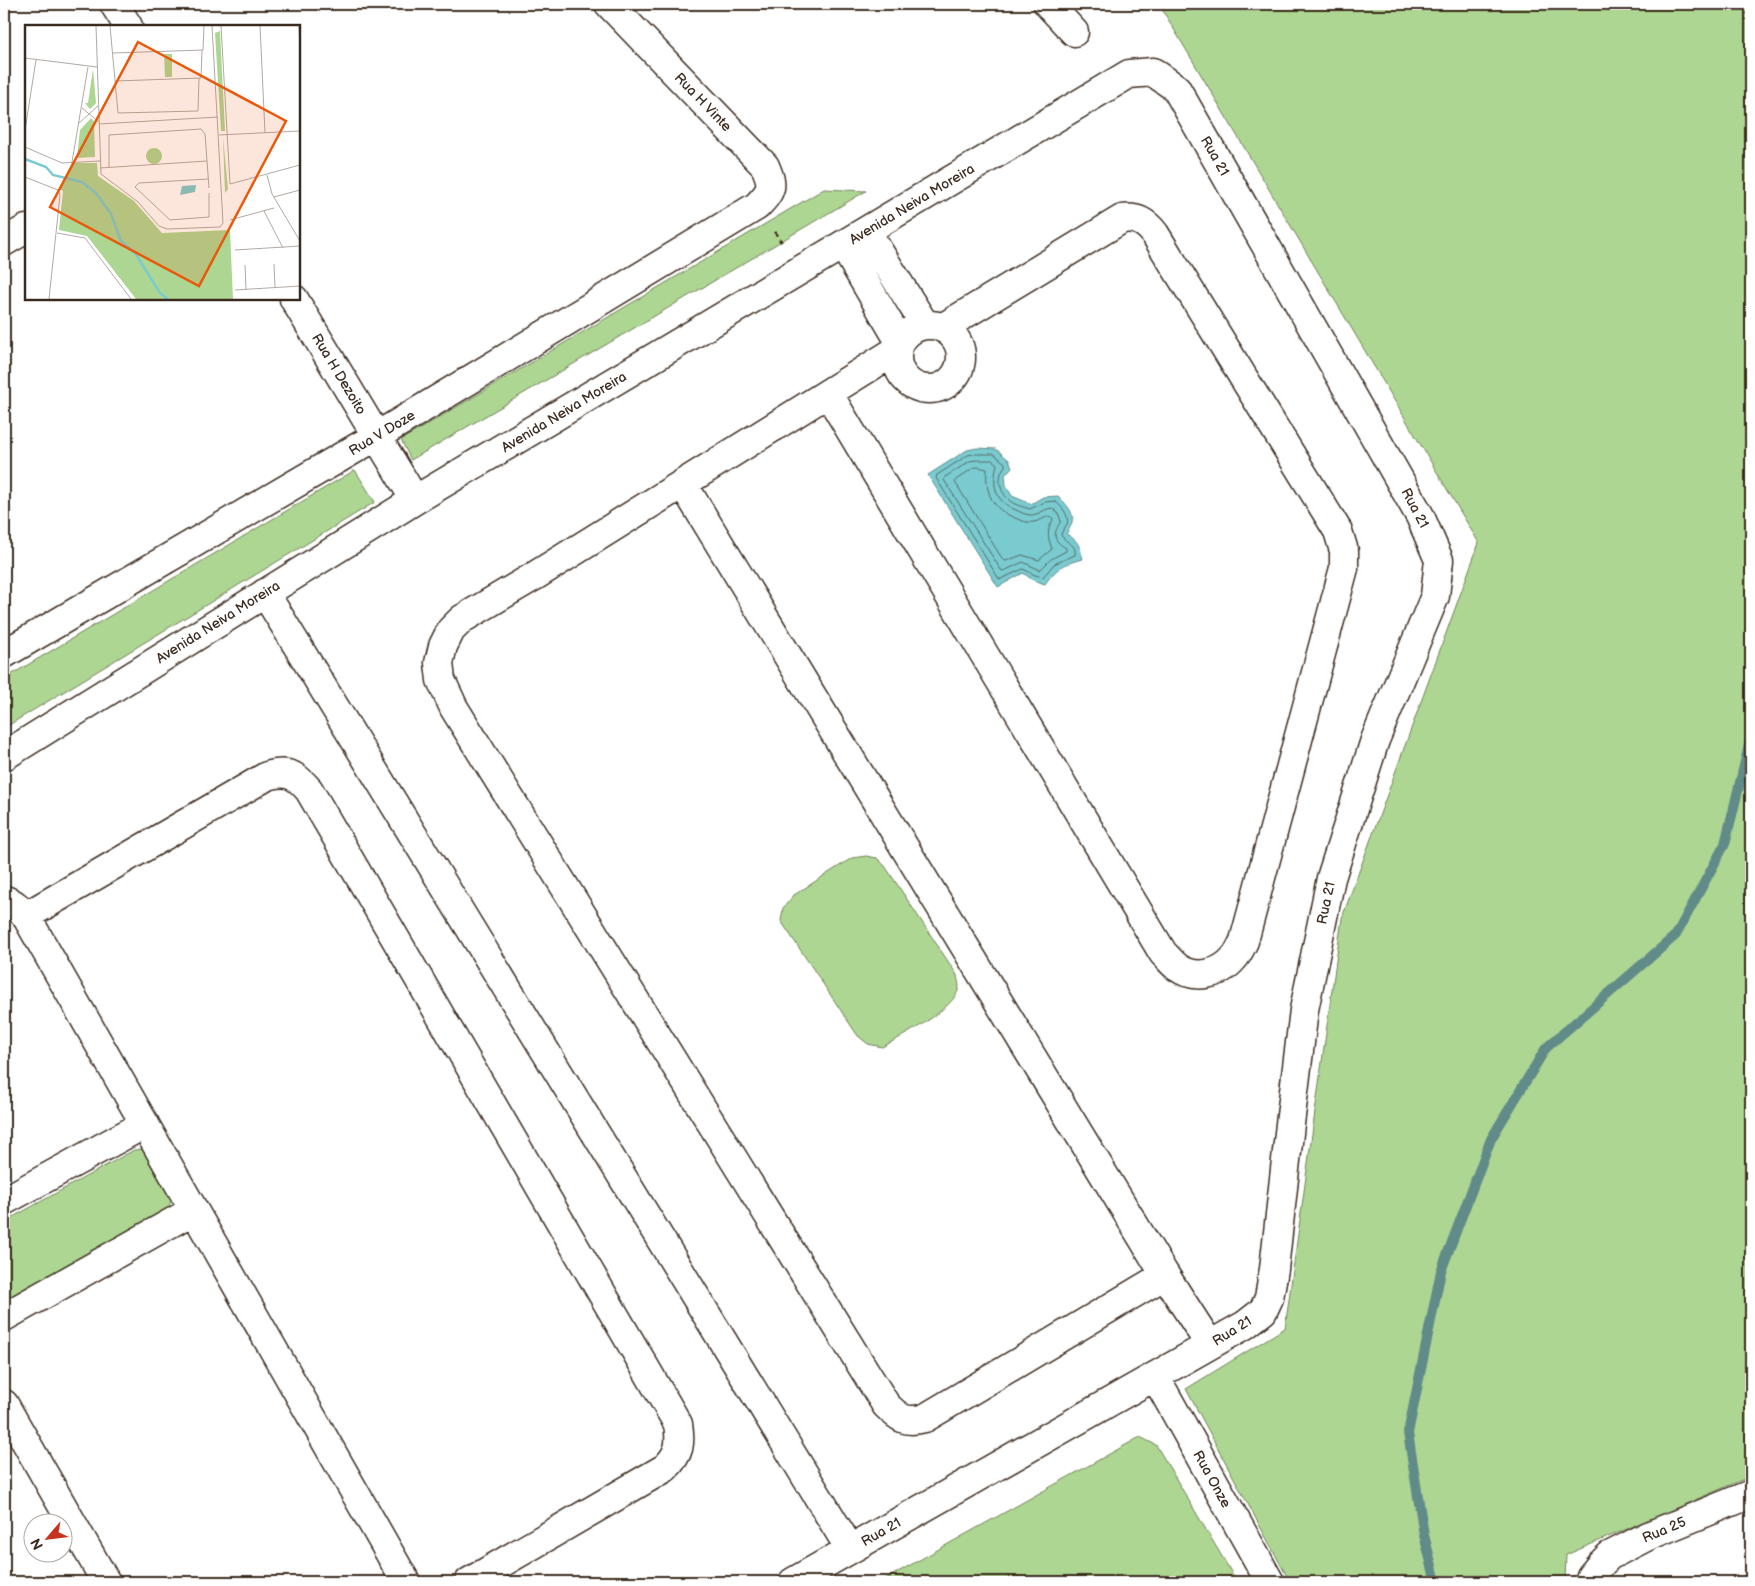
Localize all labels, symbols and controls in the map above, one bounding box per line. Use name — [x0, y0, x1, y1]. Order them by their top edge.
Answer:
inset map — [25, 25, 300, 300]
street label: Rua H Vinte — [671, 69, 735, 135]
street label: Rua 21 — [1197, 133, 1233, 179]
street label: Avenida Neiva Moreira — [846, 160, 978, 248]
street label: Rua H Dezoito — [308, 330, 370, 418]
street label: Avenida Neiva Moreira — [498, 368, 630, 456]
street label: Rua V Doze — [346, 407, 418, 459]
street label: Rua 21 — [1397, 485, 1433, 531]
street label: Avenida Neiva Moreira — [153, 577, 283, 667]
street label: Rua 21 — [1313, 880, 1339, 926]
street label: Rua 21 — [1209, 1312, 1255, 1350]
street label: Rua Onze — [1189, 1447, 1235, 1511]
street label: Rua 25 — [1640, 1513, 1688, 1547]
north arrow — [22, 1514, 72, 1564]
street label: Rua 21 — [858, 1514, 904, 1550]
text: N — [27, 1535, 47, 1553]

